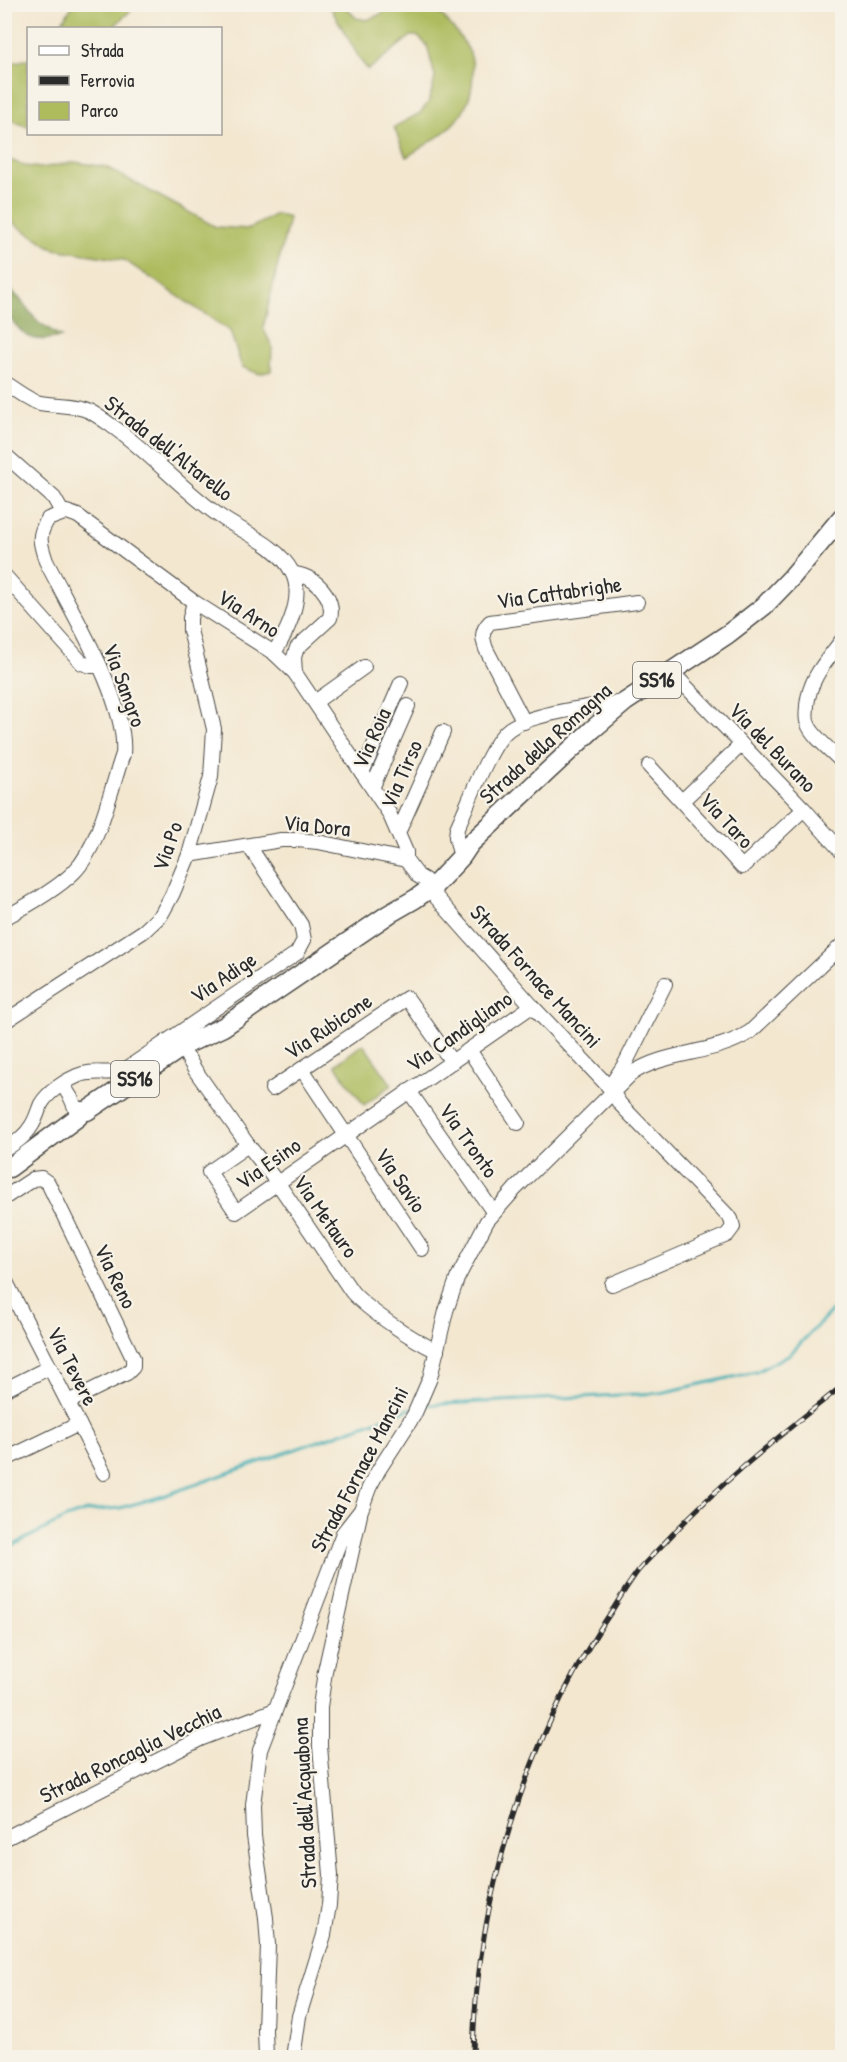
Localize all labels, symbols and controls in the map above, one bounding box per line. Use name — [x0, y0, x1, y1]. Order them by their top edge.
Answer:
legend — [27, 27, 222, 135]
text: Strada — [81, 38, 124, 63]
text: Ferrovia — [80, 68, 134, 93]
text: Parco — [81, 98, 118, 123]
street label: Strada dell'Altarello — [98, 388, 240, 508]
street label: Via Cattabrighe — [495, 568, 624, 616]
street label: Via Arno — [212, 582, 286, 644]
street label: Via Sangro — [96, 639, 154, 731]
road number: SS16 — [633, 662, 681, 698]
street label: Strada della Romagna — [472, 675, 618, 810]
street label: Via del Burano — [722, 695, 824, 799]
street label: Via Roia — [344, 703, 398, 773]
street label: Via Tirso — [373, 735, 429, 813]
street label: Via Taro — [693, 785, 761, 855]
street label: Via Dora — [282, 807, 352, 843]
street label: Via Po — [145, 817, 189, 875]
street label: Strada Fornace Mancini — [463, 898, 609, 1054]
street label: Via Adige — [184, 944, 262, 1010]
street label: Via Candigliano — [400, 983, 518, 1079]
street label: Via Rubicone — [278, 986, 378, 1066]
road number: SS16 — [111, 1061, 159, 1097]
street label: Via Tronto — [432, 1097, 506, 1184]
street label: Via Esino — [230, 1130, 307, 1196]
street label: Via Savio — [368, 1142, 434, 1218]
street label: Via Metauro — [286, 1168, 366, 1264]
street label: Via Reno — [87, 1239, 145, 1313]
street label: Via Tevere — [40, 1321, 106, 1411]
street label: Strada Fornace Mancini — [303, 1381, 415, 1557]
street label: Strada Roncaglia Vecchia — [34, 1696, 226, 1810]
street label: Strada dell'Acquabona — [285, 1717, 323, 1889]

